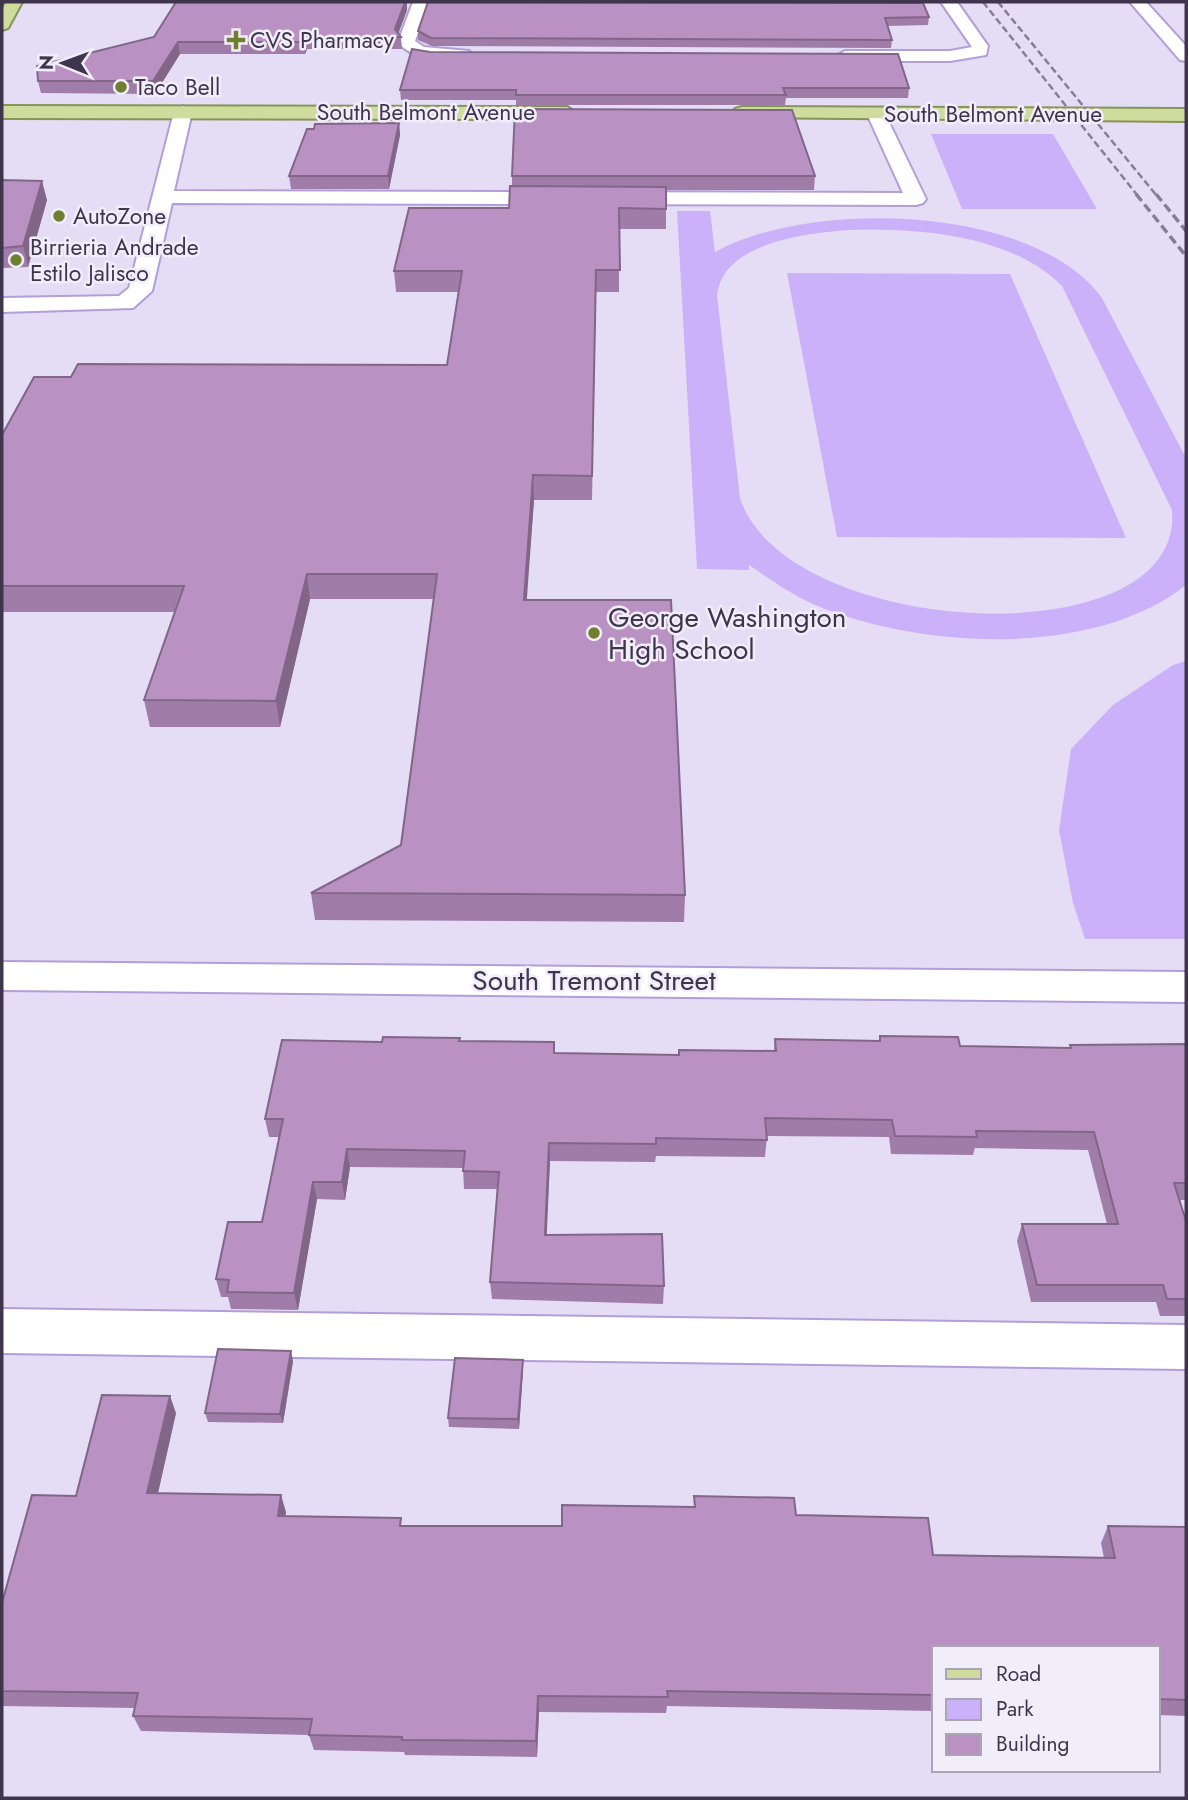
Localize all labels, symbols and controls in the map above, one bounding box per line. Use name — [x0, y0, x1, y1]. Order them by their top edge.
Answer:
place label: CVS Pharmacy — [250, 23, 395, 57]
north arrow — [28, 28, 98, 98]
marker: CVS Pharmacy — [228, 32, 244, 48]
text: N — [33, 55, 60, 70]
place label: Taco Bell — [135, 70, 220, 104]
marker: Taco Bell — [113, 79, 129, 95]
street label: South Belmont Avenue — [317, 95, 535, 129]
street label: South Belmont Avenue — [884, 97, 1102, 131]
place label: AutoZone — [73, 199, 166, 233]
marker: AutoZone — [51, 208, 67, 224]
place label: Birrieria Andrade Estilo Jalisco — [30, 230, 199, 290]
marker: Birrieria Andrade Estilo Jalisco — [8, 252, 24, 268]
place label: George Washington High School — [608, 597, 846, 670]
marker: George Washington High School — [586, 625, 602, 641]
street label: South Tremont Street — [472, 960, 716, 1001]
legend — [932, 1646, 1160, 1772]
text: Road — [996, 1659, 1041, 1689]
text: Park — [996, 1694, 1034, 1724]
text: Building — [996, 1729, 1069, 1759]

